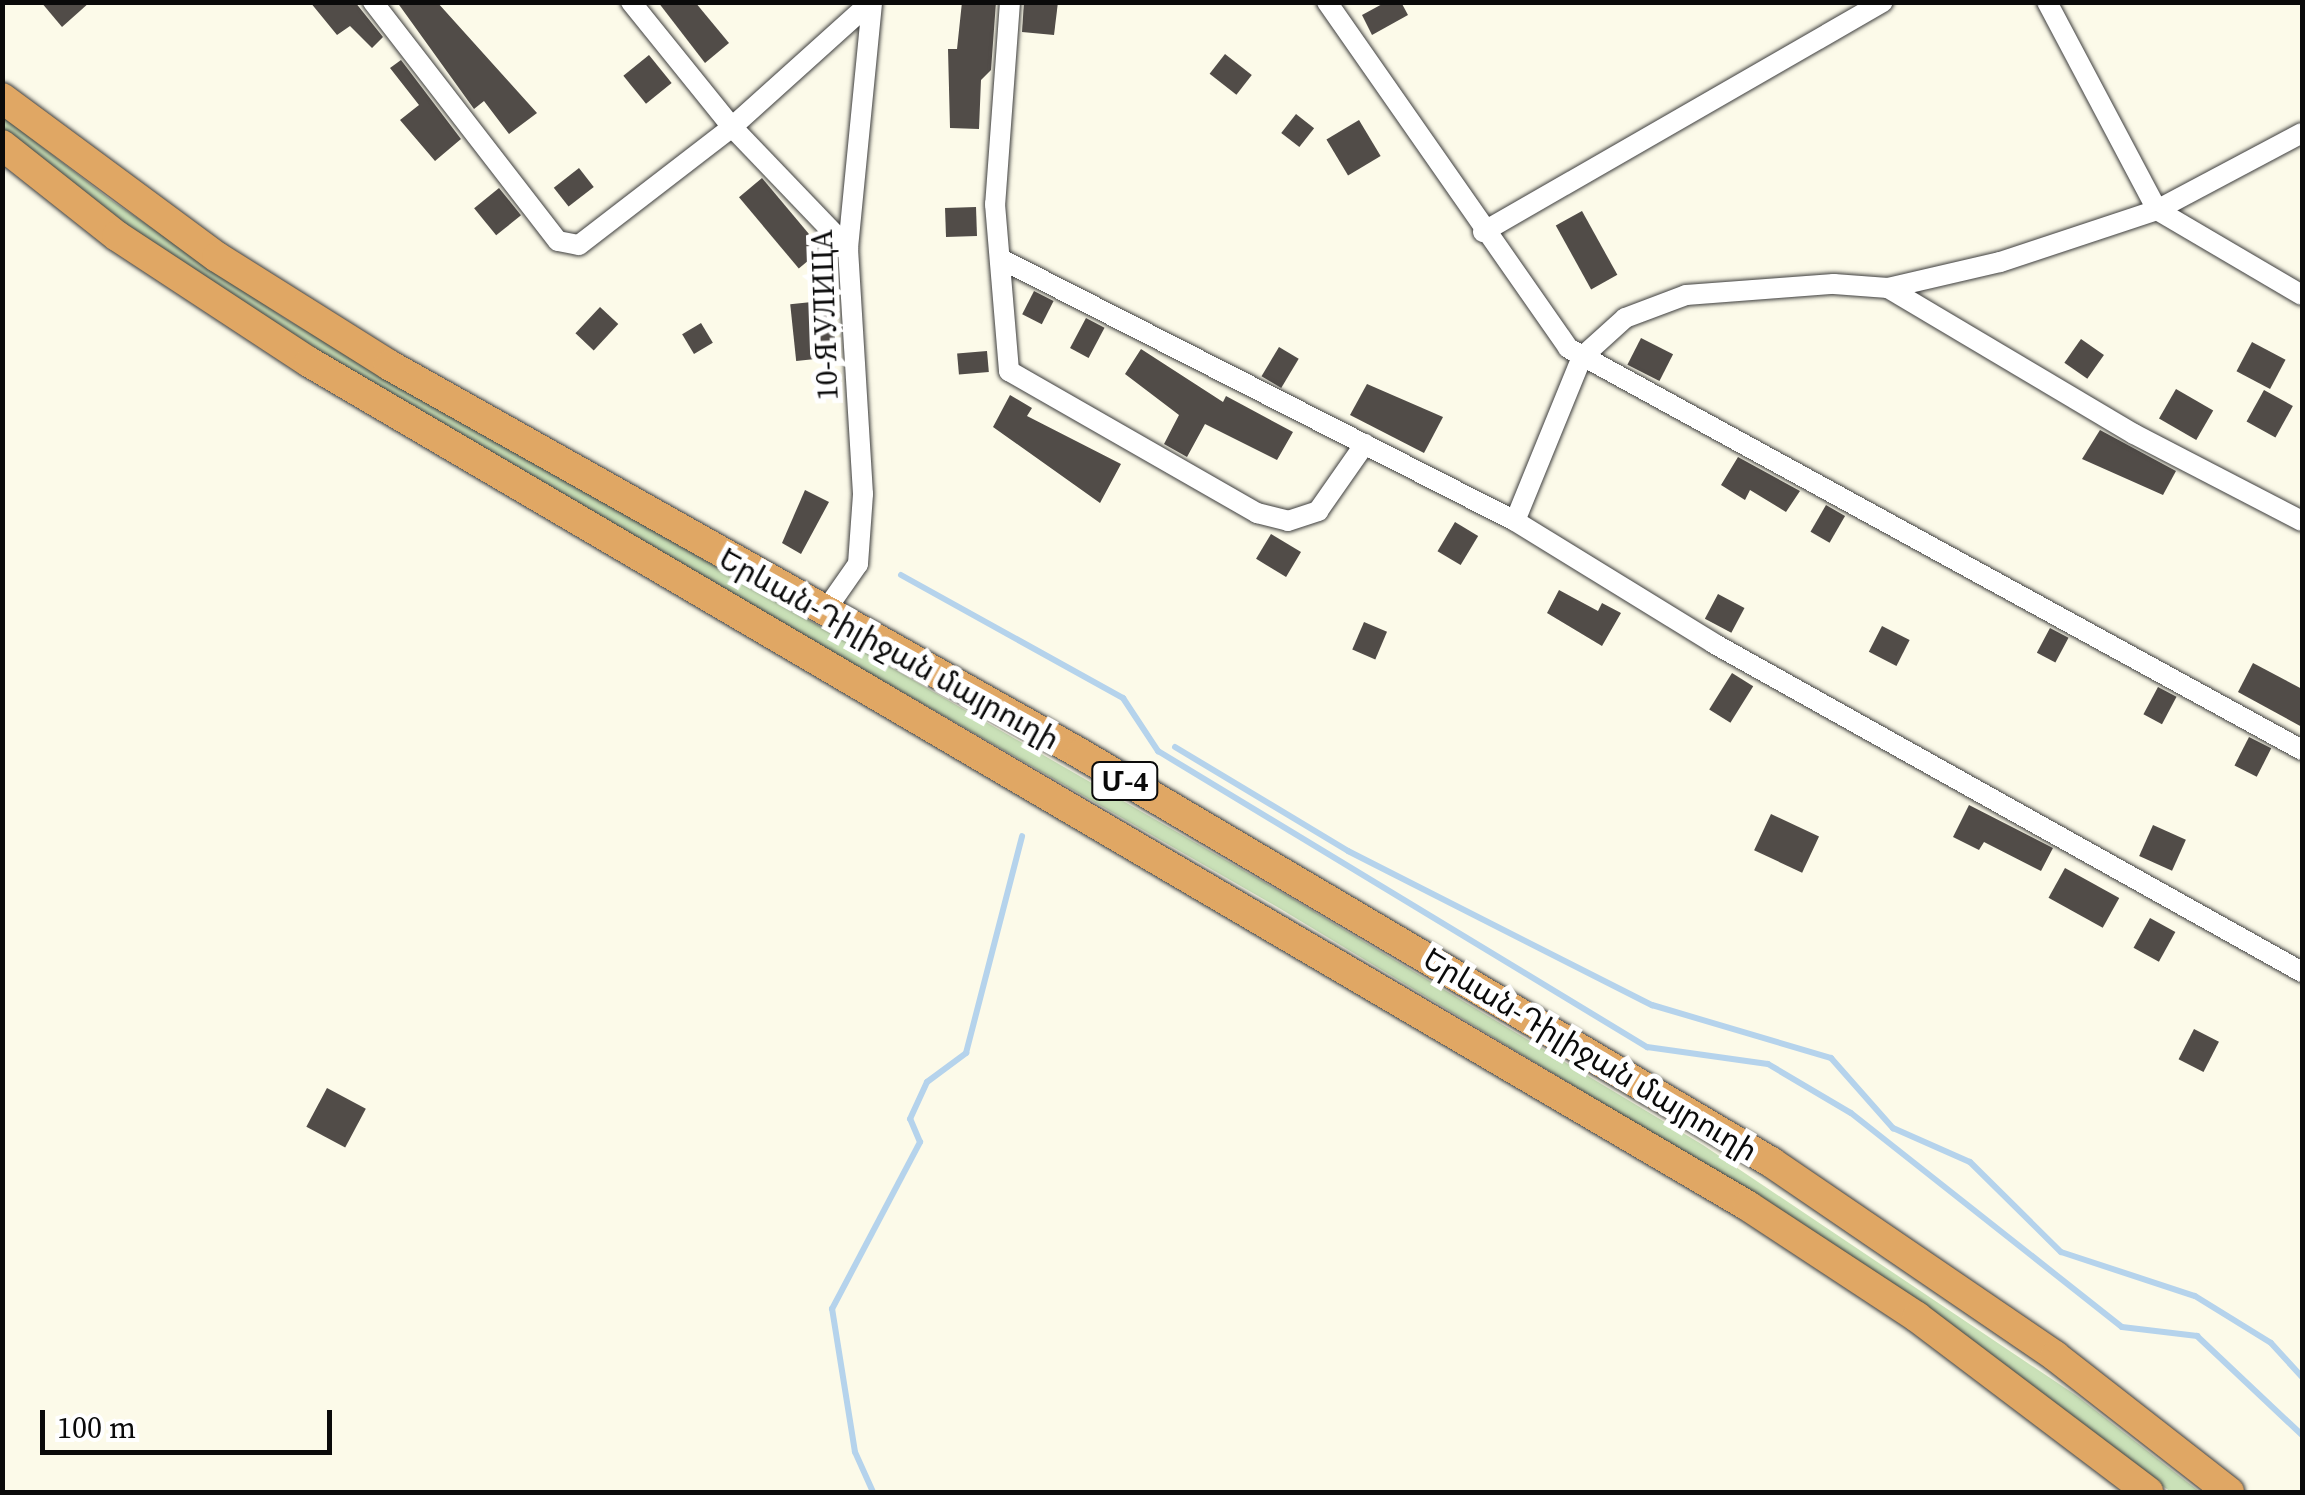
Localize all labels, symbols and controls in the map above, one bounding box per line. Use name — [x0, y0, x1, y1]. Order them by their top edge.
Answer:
street label: 10-Я УЛИЦА — [804, 229, 846, 401]
street label: Երևան-Դիլիջան մայրուղի — [713, 540, 1065, 758]
road number: Մ-4 — [1090, 758, 1160, 804]
street label: Երևան-Դիլիջան մայրուղի — [1416, 941, 1764, 1169]
scale bar — [45, 1390, 338, 1452]
text: 100 m — [57, 1407, 136, 1448]

